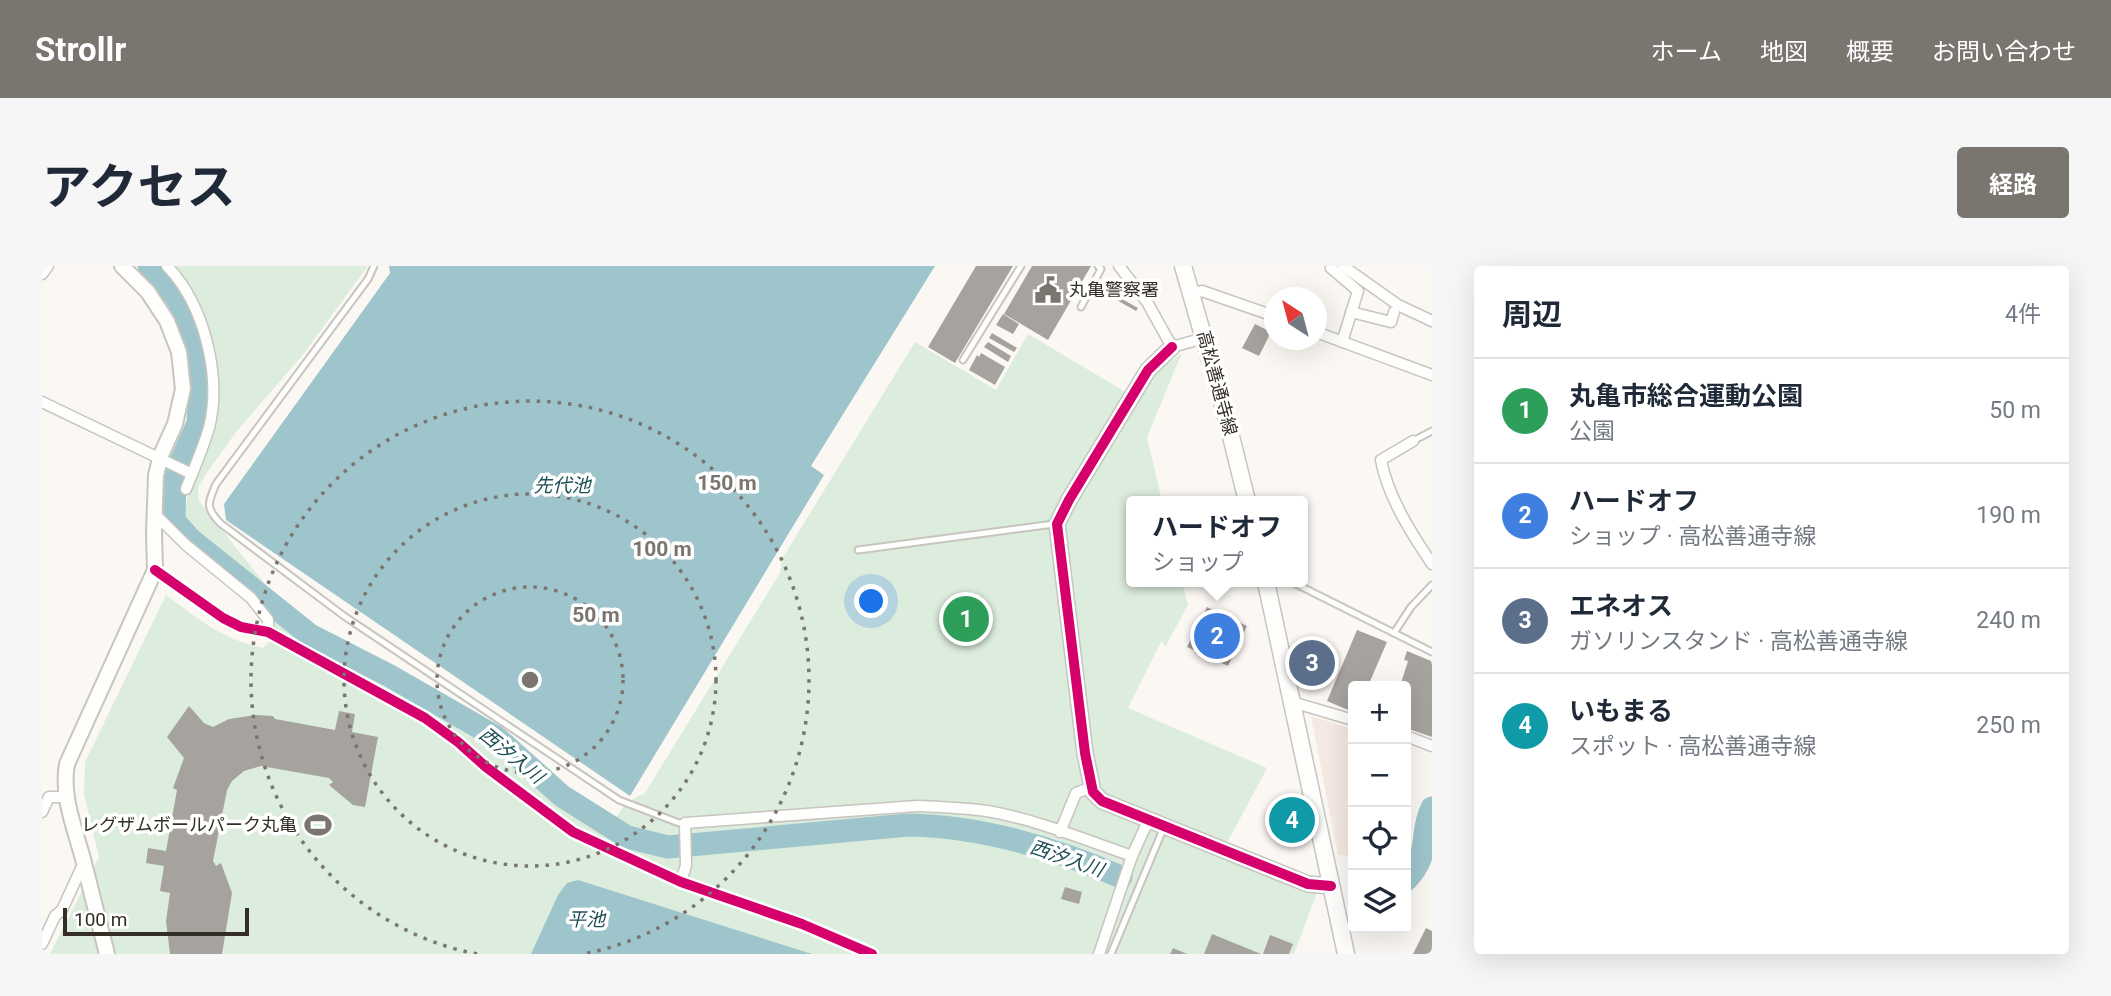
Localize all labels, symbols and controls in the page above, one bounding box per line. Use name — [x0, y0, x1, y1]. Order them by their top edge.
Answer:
text: Strollr — [35, 30, 126, 69]
text: ホーム — [1651, 38, 1722, 66]
text: 地図 — [1760, 38, 1808, 66]
text: 概要 — [1846, 38, 1894, 66]
text: お問い合わせ — [1932, 38, 2076, 66]
button: 経路 — [1957, 147, 2069, 218]
text: アクセス — [42, 159, 236, 216]
public building icon: 丸亀警察署 — [1033, 275, 1063, 305]
place label: 丸亀警察署 — [1069, 279, 1159, 300]
north arrow — [1264, 287, 1327, 350]
text: 周辺 — [1502, 297, 1562, 332]
text: 4件 — [2005, 301, 2041, 328]
street label: 高松善通寺線 — [1193, 328, 1242, 438]
text: 丸亀市総合運動公園 — [1569, 381, 1803, 411]
text: 1 — [1518, 397, 1532, 424]
text: 50 m — [1989, 397, 2041, 424]
text: 公園 — [1569, 418, 1615, 445]
text: 150 m — [697, 471, 757, 495]
water label: 先代池 — [533, 474, 592, 497]
text: ハードオフ — [1569, 486, 1699, 516]
popup — [1126, 496, 1308, 587]
text: 2 — [1518, 502, 1532, 529]
text: 190 m — [1976, 502, 2041, 529]
text: ハードオフ — [1152, 512, 1282, 542]
text: ショップ · 高松善通寺線 — [1569, 523, 1816, 550]
text: 100 m — [632, 537, 692, 561]
text: ショップ — [1152, 549, 1244, 576]
your location — [854, 584, 888, 618]
text: エネオス — [1569, 591, 1673, 621]
pin: 1 — [943, 593, 989, 645]
text: 50 m — [572, 603, 620, 627]
text: 3 — [1518, 607, 1532, 634]
text: 240 m — [1976, 607, 2041, 634]
pin: 2 — [1194, 610, 1240, 662]
text: ガソリンスタンド · 高松善通寺線 — [1569, 628, 1908, 655]
pin: 3 — [1289, 637, 1335, 689]
centre of rings — [518, 668, 542, 692]
map controls — [1348, 681, 1411, 933]
button: + — [1348, 681, 1411, 744]
text: いもまる — [1569, 696, 1673, 726]
text: 4 — [1518, 712, 1532, 739]
text: 250 m — [1976, 712, 2041, 739]
water label: 西汐入川 — [475, 723, 550, 789]
text: スポット · 高松善通寺線 — [1569, 733, 1816, 760]
button: − — [1348, 744, 1411, 807]
pin: 4 — [1269, 794, 1315, 846]
button: locate — [1348, 807, 1411, 870]
sports icon: レグザムボールパーク丸亀 — [303, 810, 333, 840]
place label: レグザムボールパーク丸亀 — [81, 814, 297, 835]
water label: 西汐入川 — [1027, 835, 1108, 882]
button: layers — [1348, 870, 1411, 933]
scale bar — [63, 905, 248, 937]
text: 100 m — [74, 908, 127, 931]
water label: 平池 — [567, 908, 607, 931]

